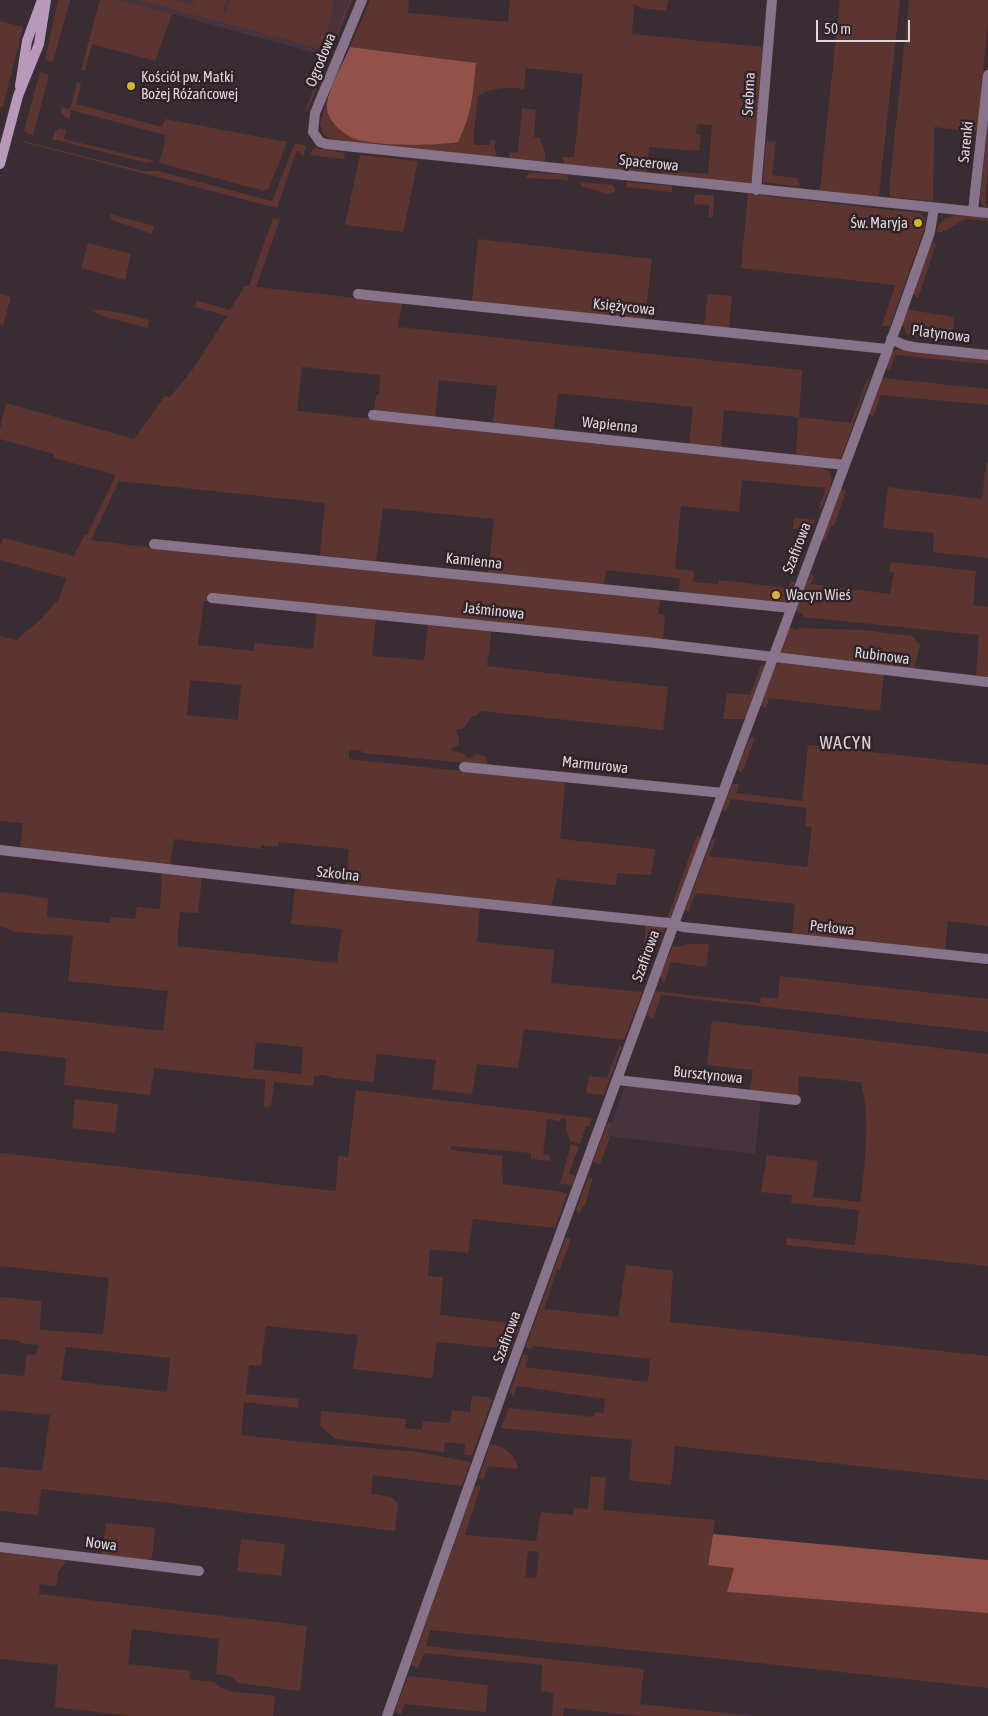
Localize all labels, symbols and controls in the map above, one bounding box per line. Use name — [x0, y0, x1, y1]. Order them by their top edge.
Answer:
scale bar — [818, 10, 912, 42]
text: 50 m — [824, 20, 851, 37]
street label: Ogrodowa — [302, 30, 340, 90]
place label: Kościół pw. Matki Bożej Różańcowej — [141, 68, 238, 103]
street label: Srebrna — [739, 72, 759, 116]
marker: Kościół pw. Matki Bożej Różańcowej — [125, 80, 137, 92]
street label: Sarenki — [955, 120, 977, 164]
street label: Spacerowa — [618, 151, 680, 175]
place label: Św. Maryja — [851, 214, 908, 232]
marker: Św. Maryja — [912, 217, 924, 229]
street label: Księżycowa — [592, 295, 656, 319]
street label: Platynowa — [911, 321, 971, 347]
street label: Wapienna — [581, 413, 639, 437]
street label: Szafirowa — [779, 520, 815, 576]
street label: Kamienna — [445, 549, 503, 573]
place label: Wacyn Wieś — [786, 586, 851, 604]
marker: Wacyn Wieś — [770, 589, 782, 601]
street label: Jaśminowa — [463, 599, 525, 623]
street label: Rubinowa — [853, 644, 911, 668]
district label: WACYN — [819, 732, 873, 754]
street label: Marmurowa — [561, 753, 629, 777]
street label: Szkolna — [316, 863, 360, 885]
street label: Perłowa — [809, 917, 855, 939]
street label: Szafirowa — [628, 928, 664, 984]
street label: Bursztynowa — [672, 1062, 744, 1088]
street label: Szafirowa — [489, 1309, 525, 1365]
street label: Nowa — [84, 1533, 118, 1555]

